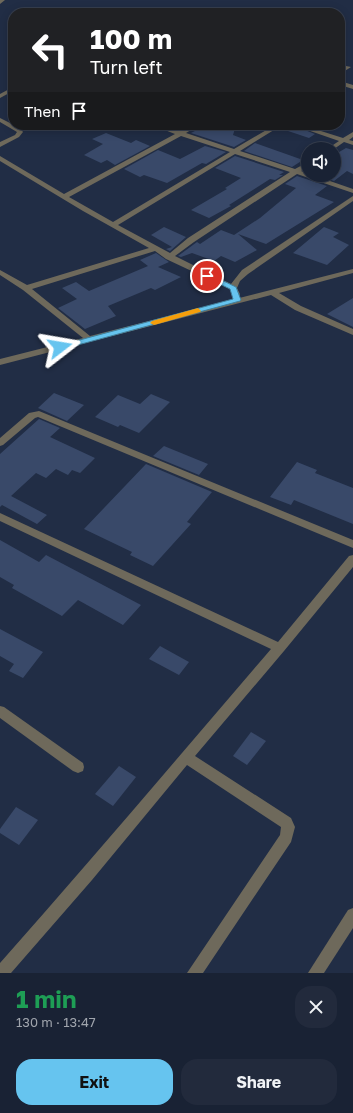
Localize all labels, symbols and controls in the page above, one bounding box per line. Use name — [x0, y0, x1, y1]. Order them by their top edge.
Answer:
text: 100 m — [90, 22, 172, 55]
icon: left — [24, 24, 76, 76]
text: Turn left — [90, 56, 163, 78]
icon: arrive — [68, 100, 90, 122]
text: Then — [24, 102, 60, 120]
map controls — [301, 142, 341, 182]
button: sound — [301, 142, 341, 182]
pin — [190, 259, 224, 293]
icon: arrive — [196, 265, 218, 287]
position arrow — [39, 326, 81, 368]
text: 1 min — [16, 984, 76, 1013]
button: close — [295, 986, 337, 1028]
text: 130 m · 13:47 — [16, 1014, 96, 1030]
button: Exit — [16, 1059, 173, 1105]
button: Share — [181, 1059, 337, 1105]

